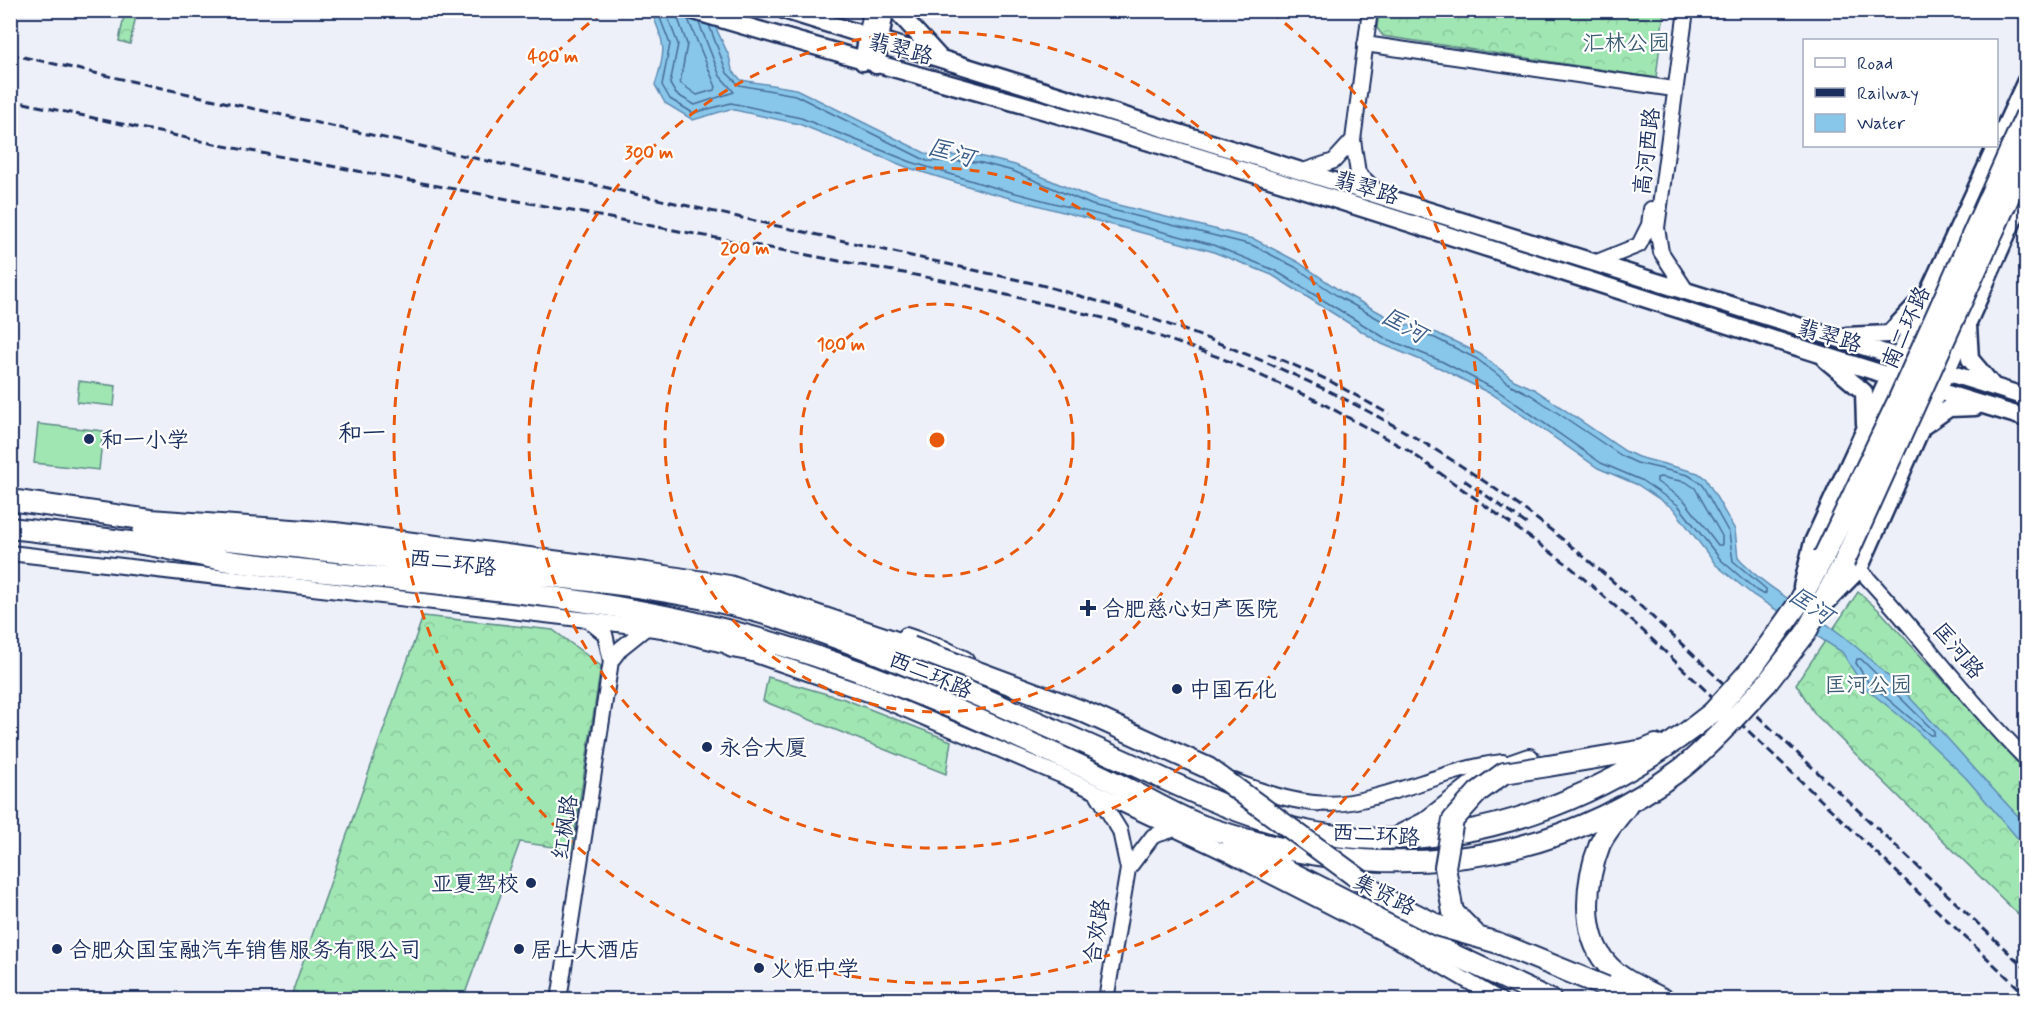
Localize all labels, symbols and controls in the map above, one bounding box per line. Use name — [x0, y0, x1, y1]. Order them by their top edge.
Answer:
street label: 翡翠路 — [865, 28, 936, 72]
park label: 汇林公园 — [1582, 30, 1670, 58]
legend — [1803, 39, 1998, 147]
text: 400 m — [528, 45, 578, 69]
text: Road — [1857, 52, 1893, 76]
text: Railway — [1857, 82, 1919, 106]
street label: 高河西路 — [1629, 106, 1667, 197]
text: Water — [1857, 112, 1906, 136]
water label: 匡河 — [923, 132, 982, 176]
text: 300 m — [625, 141, 673, 165]
street label: 翡翠路 — [1331, 166, 1402, 212]
text: 200 m — [720, 237, 770, 261]
street label: 南二环路 — [1876, 282, 1938, 374]
water label: 匡河 — [1375, 301, 1435, 353]
street label: 翡翠路 — [1794, 314, 1865, 360]
text: 100 m — [817, 333, 865, 357]
district label: 和一 — [338, 419, 386, 450]
place label: 和一小学 — [101, 427, 189, 455]
centre of rings — [927, 430, 947, 450]
marker: 和一小学 — [82, 432, 96, 446]
street label: 西二环路 — [407, 545, 498, 583]
water label: 匡河 — [1782, 580, 1842, 635]
place label: 合肥慈心妇产医院 — [1102, 596, 1278, 624]
marker: 合肥慈心妇产医院 — [1079, 599, 1097, 617]
street label: 匡河路 — [1926, 617, 1989, 686]
street label: 西二环路 — [884, 646, 976, 706]
park label: 匡河公园 — [1824, 672, 1912, 700]
place label: 中国石化 — [1189, 677, 1277, 705]
marker: 中国石化 — [1170, 682, 1184, 696]
place label: 永合大厦 — [719, 735, 807, 763]
marker: 永合大厦 — [700, 740, 714, 754]
street label: 红枫路 — [547, 793, 585, 862]
street label: 西二环路 — [1331, 819, 1421, 853]
street label: 集贤路 — [1348, 869, 1420, 923]
place label: 亚夏驾校 — [431, 871, 519, 899]
marker: 亚夏驾校 — [524, 876, 538, 890]
street label: 合欢路 — [1079, 897, 1117, 966]
place label: 合肥众国宝融汽车销售服务有限公司 — [69, 937, 421, 965]
place label: 居上大酒店 — [531, 937, 641, 965]
marker: 合肥众国宝融汽车销售服务有限公司 — [50, 942, 64, 956]
marker: 居上大酒店 — [512, 942, 526, 956]
place label: 火炬中学 — [771, 956, 859, 984]
marker: 火炬中学 — [752, 961, 766, 975]

